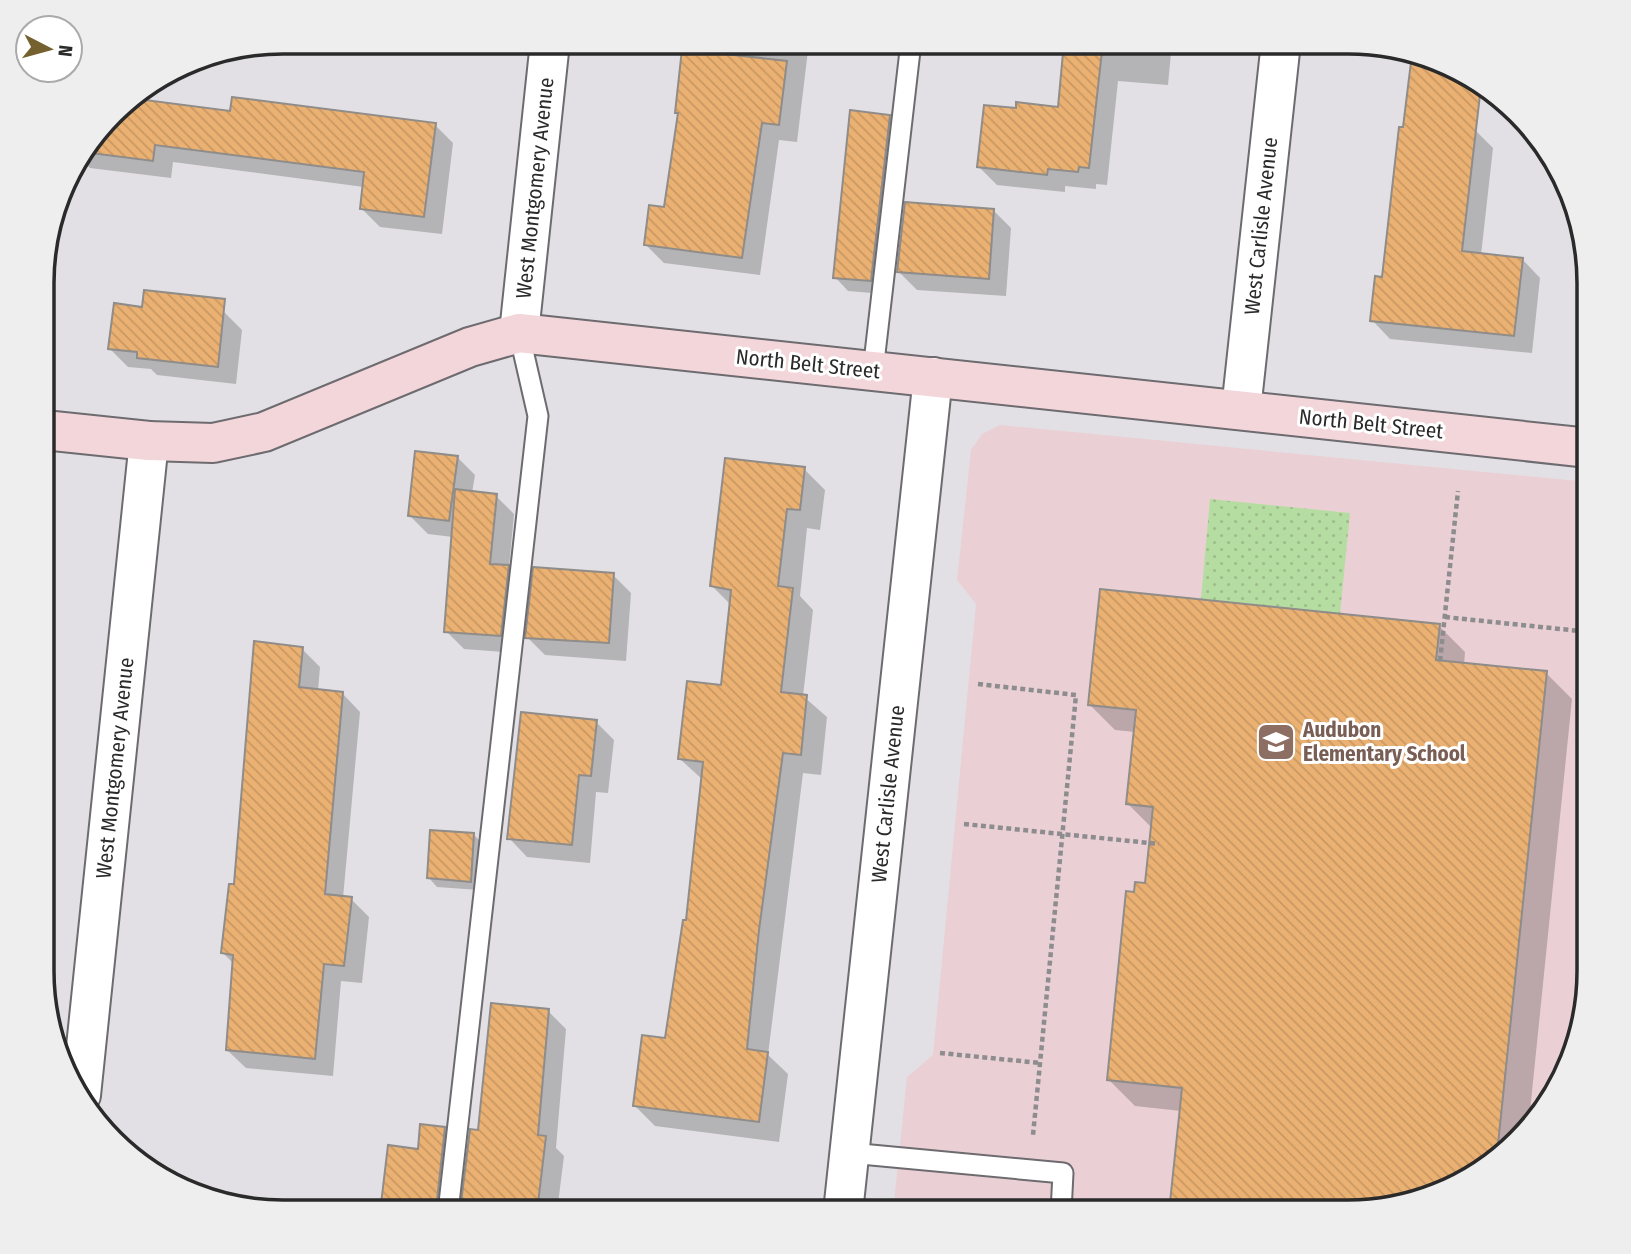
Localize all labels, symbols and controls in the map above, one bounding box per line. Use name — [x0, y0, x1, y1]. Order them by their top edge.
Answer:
north arrow — [14, 14, 84, 84]
text: N — [53, 44, 77, 58]
street label: West Montgomery Avenue — [510, 76, 560, 300]
street label: West Carlisle Avenue — [1239, 136, 1283, 316]
street label: North Belt Street — [735, 344, 882, 385]
street label: North Belt Street — [1298, 404, 1445, 445]
street label: West Montgomery Avenue — [90, 656, 140, 880]
street label: West Carlisle Avenue — [866, 704, 910, 884]
place label: Audubon Elementary School — [1302, 717, 1466, 767]
school or university icon: Audubon Elementary School — [1255, 721, 1297, 763]

